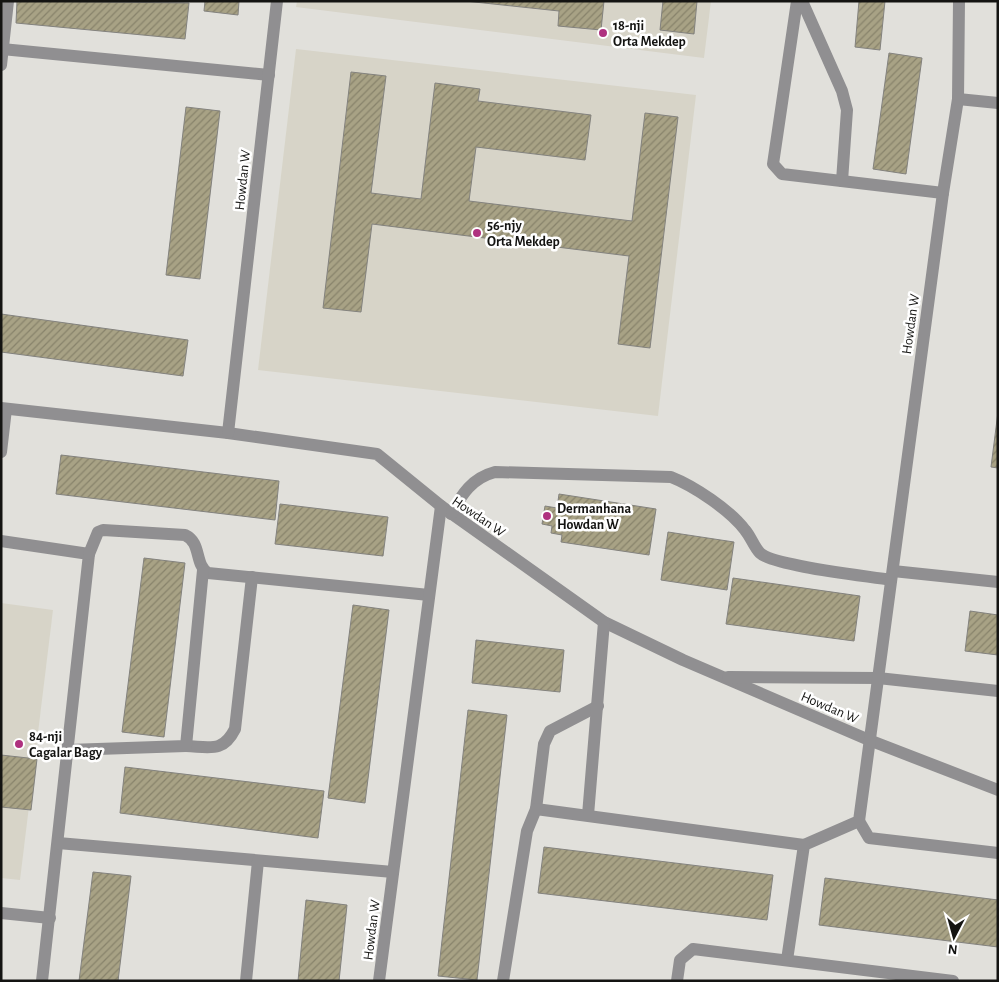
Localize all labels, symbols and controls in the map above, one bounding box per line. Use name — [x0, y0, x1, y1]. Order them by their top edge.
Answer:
place label: 18-nji Orta Mekdep — [613, 19, 686, 49]
marker: 18-nji Orta Mekdep — [597, 27, 609, 39]
street label: Howdan W — [233, 149, 253, 211]
place label: 56-njy Orta Mekdep — [487, 219, 560, 249]
marker: 56-njy Orta Mekdep — [471, 227, 483, 239]
street label: Howdan W — [900, 293, 922, 355]
street label: Howdan W — [449, 494, 508, 540]
place label: Dermanhana Howdan W — [557, 502, 631, 532]
marker: Dermanhana Howdan W — [541, 510, 553, 522]
street label: Howdan W — [799, 690, 861, 726]
place label: 84-nji Cagalar Bagy — [29, 730, 103, 760]
marker: 84-nji Cagalar Bagy — [13, 738, 25, 750]
street label: Howdan W — [361, 899, 383, 961]
north arrow — [929, 912, 979, 962]
text: N — [947, 941, 958, 956]

